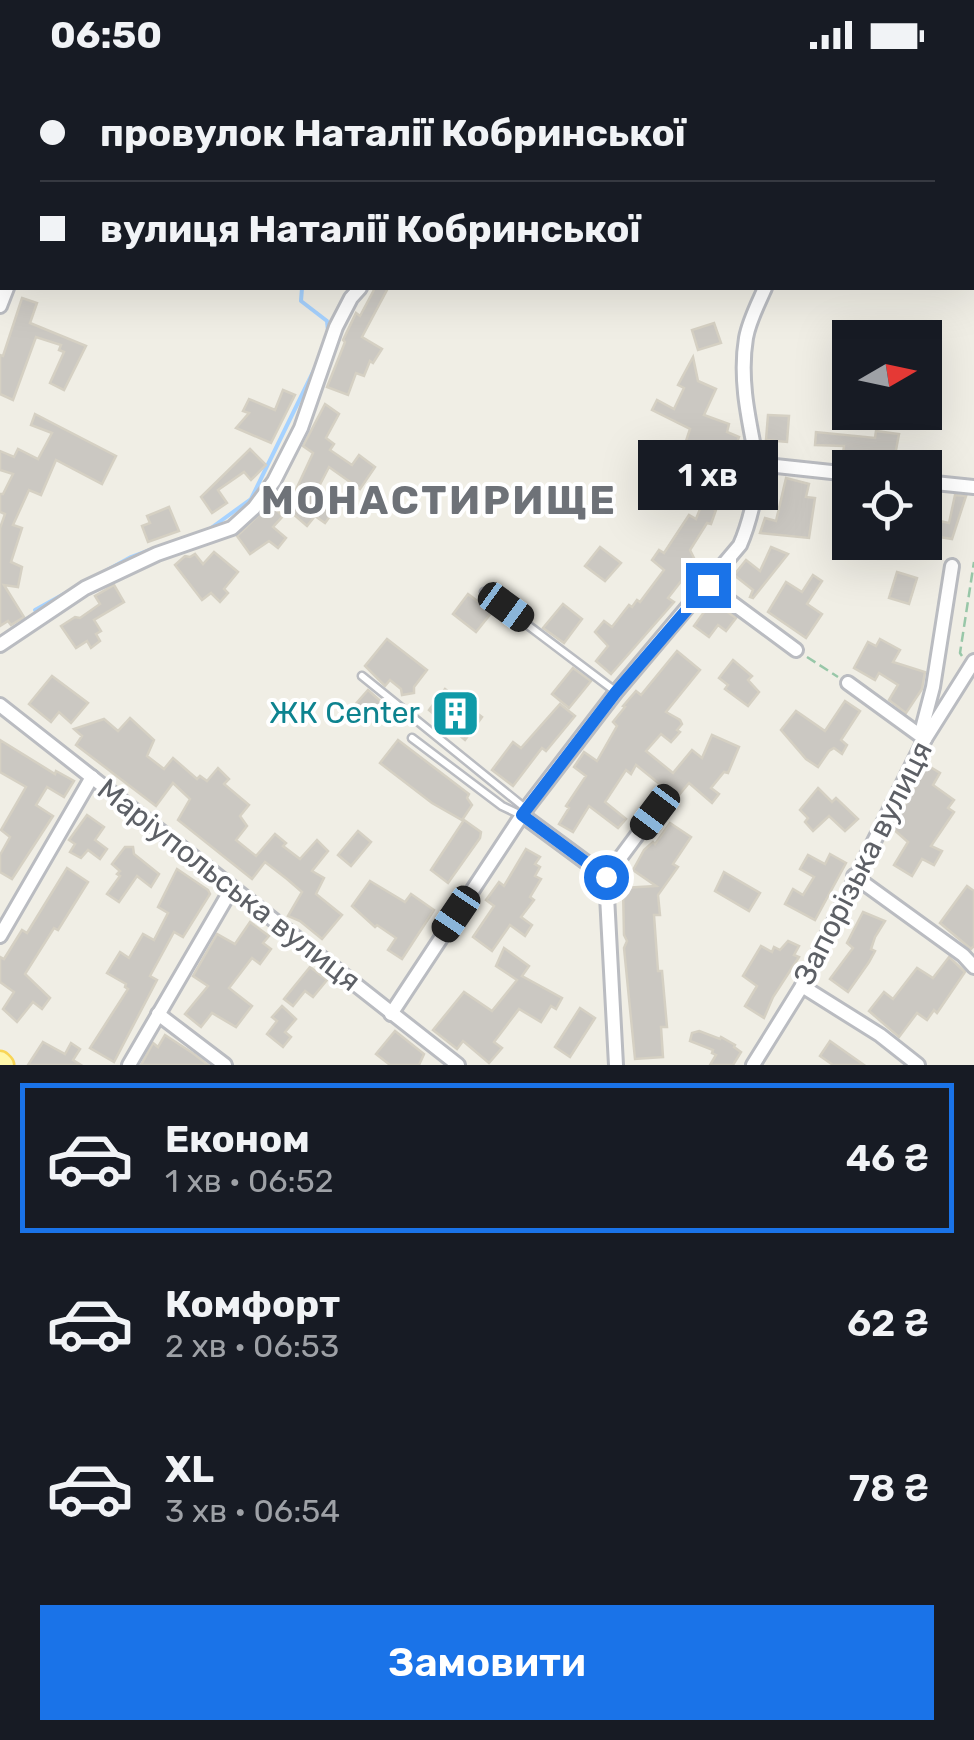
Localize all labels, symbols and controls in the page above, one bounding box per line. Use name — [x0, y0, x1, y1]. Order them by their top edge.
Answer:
text: 06:50 — [50, 12, 162, 58]
text: провулок Наталії Кобринської — [100, 110, 686, 156]
text: вулиця Наталії Кобринської — [100, 206, 640, 252]
north arrow — [832, 320, 942, 430]
map controls — [832, 320, 942, 560]
callout: 1 хв — [638, 440, 778, 510]
button: locate — [832, 450, 942, 560]
text: 1 хв — [678, 456, 738, 494]
district label: МОНАСТИРИЩЕ — [261, 477, 617, 524]
route end — [686, 563, 731, 608]
car — [473, 577, 539, 637]
building icon: ЖК Center — [429, 687, 481, 739]
place label: ЖК Center — [269, 695, 421, 731]
street label: Запорізька вулиця — [786, 735, 940, 991]
street label: Маріупольська вулиця — [90, 771, 368, 999]
car — [625, 779, 685, 845]
route start — [584, 855, 629, 900]
car — [427, 881, 485, 947]
icon: car — [45, 1113, 135, 1203]
text: Економ — [165, 1116, 310, 1162]
text: 46 ₴ — [846, 1135, 929, 1181]
text: 1 хв · 06:52 — [165, 1162, 334, 1200]
icon: car — [45, 1278, 135, 1368]
text: Комфорт — [165, 1281, 340, 1327]
text: 62 ₴ — [847, 1300, 929, 1346]
text: 2 хв · 06:53 — [165, 1327, 339, 1365]
icon: car — [45, 1443, 135, 1533]
text: XL — [165, 1446, 214, 1492]
text: 78 ₴ — [849, 1465, 929, 1511]
text: 3 хв · 06:54 — [165, 1492, 340, 1530]
button: Замовити — [40, 1605, 934, 1720]

